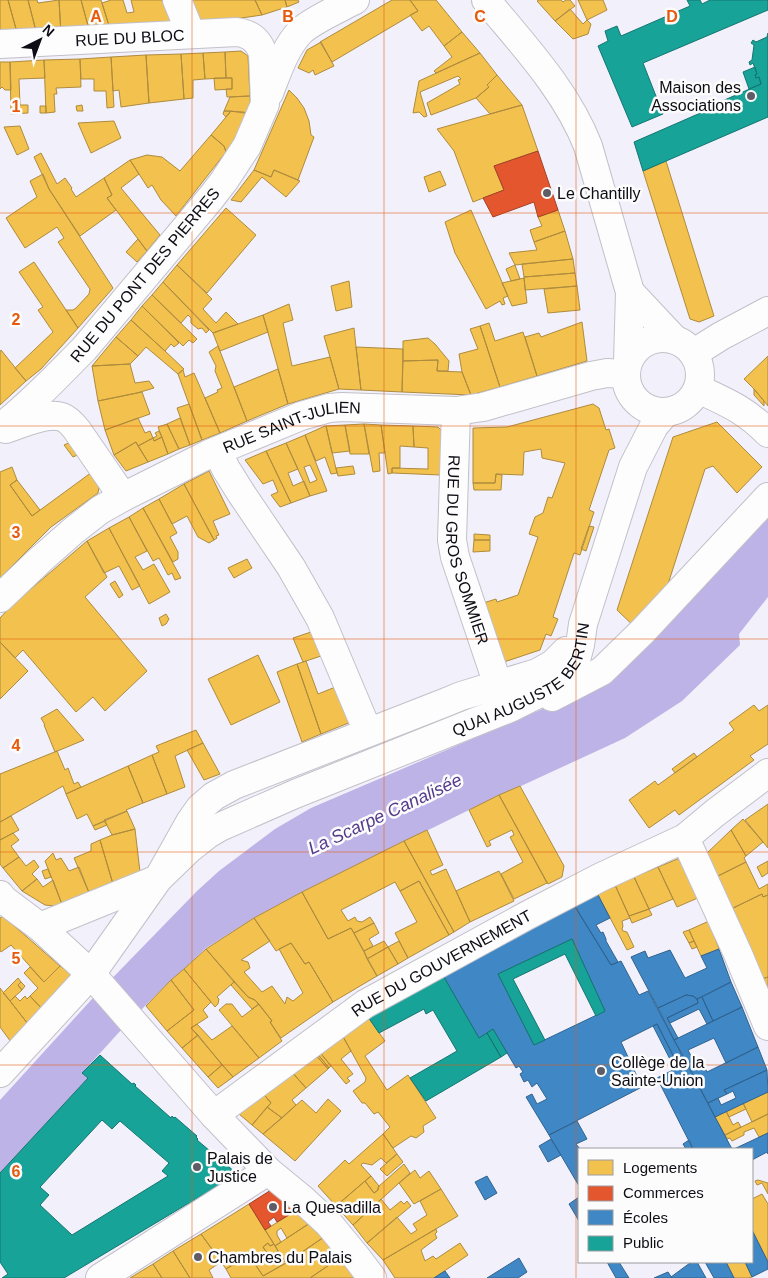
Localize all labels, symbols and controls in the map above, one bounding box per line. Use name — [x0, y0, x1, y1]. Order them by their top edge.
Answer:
text: A — [90, 8, 102, 25]
text: B — [282, 8, 294, 25]
text: C — [474, 8, 486, 25]
text: D — [666, 8, 678, 25]
north arrow — [15, 15, 65, 65]
text: N — [40, 21, 58, 40]
street label: RUE DU BLOC — [75, 26, 185, 49]
place label: Maison des Associations — [651, 79, 741, 114]
marker: Maison des Associations — [745, 90, 757, 102]
text: 1 — [12, 98, 21, 115]
street label: RUE DU PONT DES PIERRES — [67, 185, 223, 365]
place label: Le Chantilly — [557, 185, 641, 202]
marker: Le Chantilly — [541, 187, 553, 199]
text: 2 — [12, 311, 21, 328]
street label: RUE SAINT-JULIEN — [220, 398, 361, 456]
street label: RUE DU GROS SOMMIER — [443, 455, 492, 647]
text: 3 — [12, 524, 21, 541]
street label: QUAI AUGUSTE BERTIN — [450, 622, 592, 739]
text: 4 — [12, 737, 21, 754]
water label: La Scarpe Canalisée — [305, 770, 465, 858]
street label: RUE DU GOUVERNEMENT — [348, 906, 534, 1020]
text: 5 — [12, 950, 21, 967]
place label: Collège de la Sainte-Union — [611, 1054, 705, 1089]
marker: Collège de la Sainte-Union — [595, 1065, 607, 1077]
legend — [578, 1148, 753, 1263]
place label: Palais de Justice — [207, 1150, 273, 1185]
text: Logements — [623, 1159, 697, 1176]
marker: Palais de Justice — [191, 1161, 203, 1173]
text: 6 — [12, 1163, 21, 1180]
text: Commerces — [623, 1184, 704, 1201]
place label: La Quesadilla — [283, 1199, 381, 1216]
marker: La Quesadilla — [267, 1201, 279, 1213]
text: Écoles — [623, 1209, 668, 1226]
text: Public — [623, 1234, 664, 1251]
place label: Chambres du Palais — [208, 1249, 352, 1266]
marker: Chambres du Palais — [192, 1251, 204, 1263]

